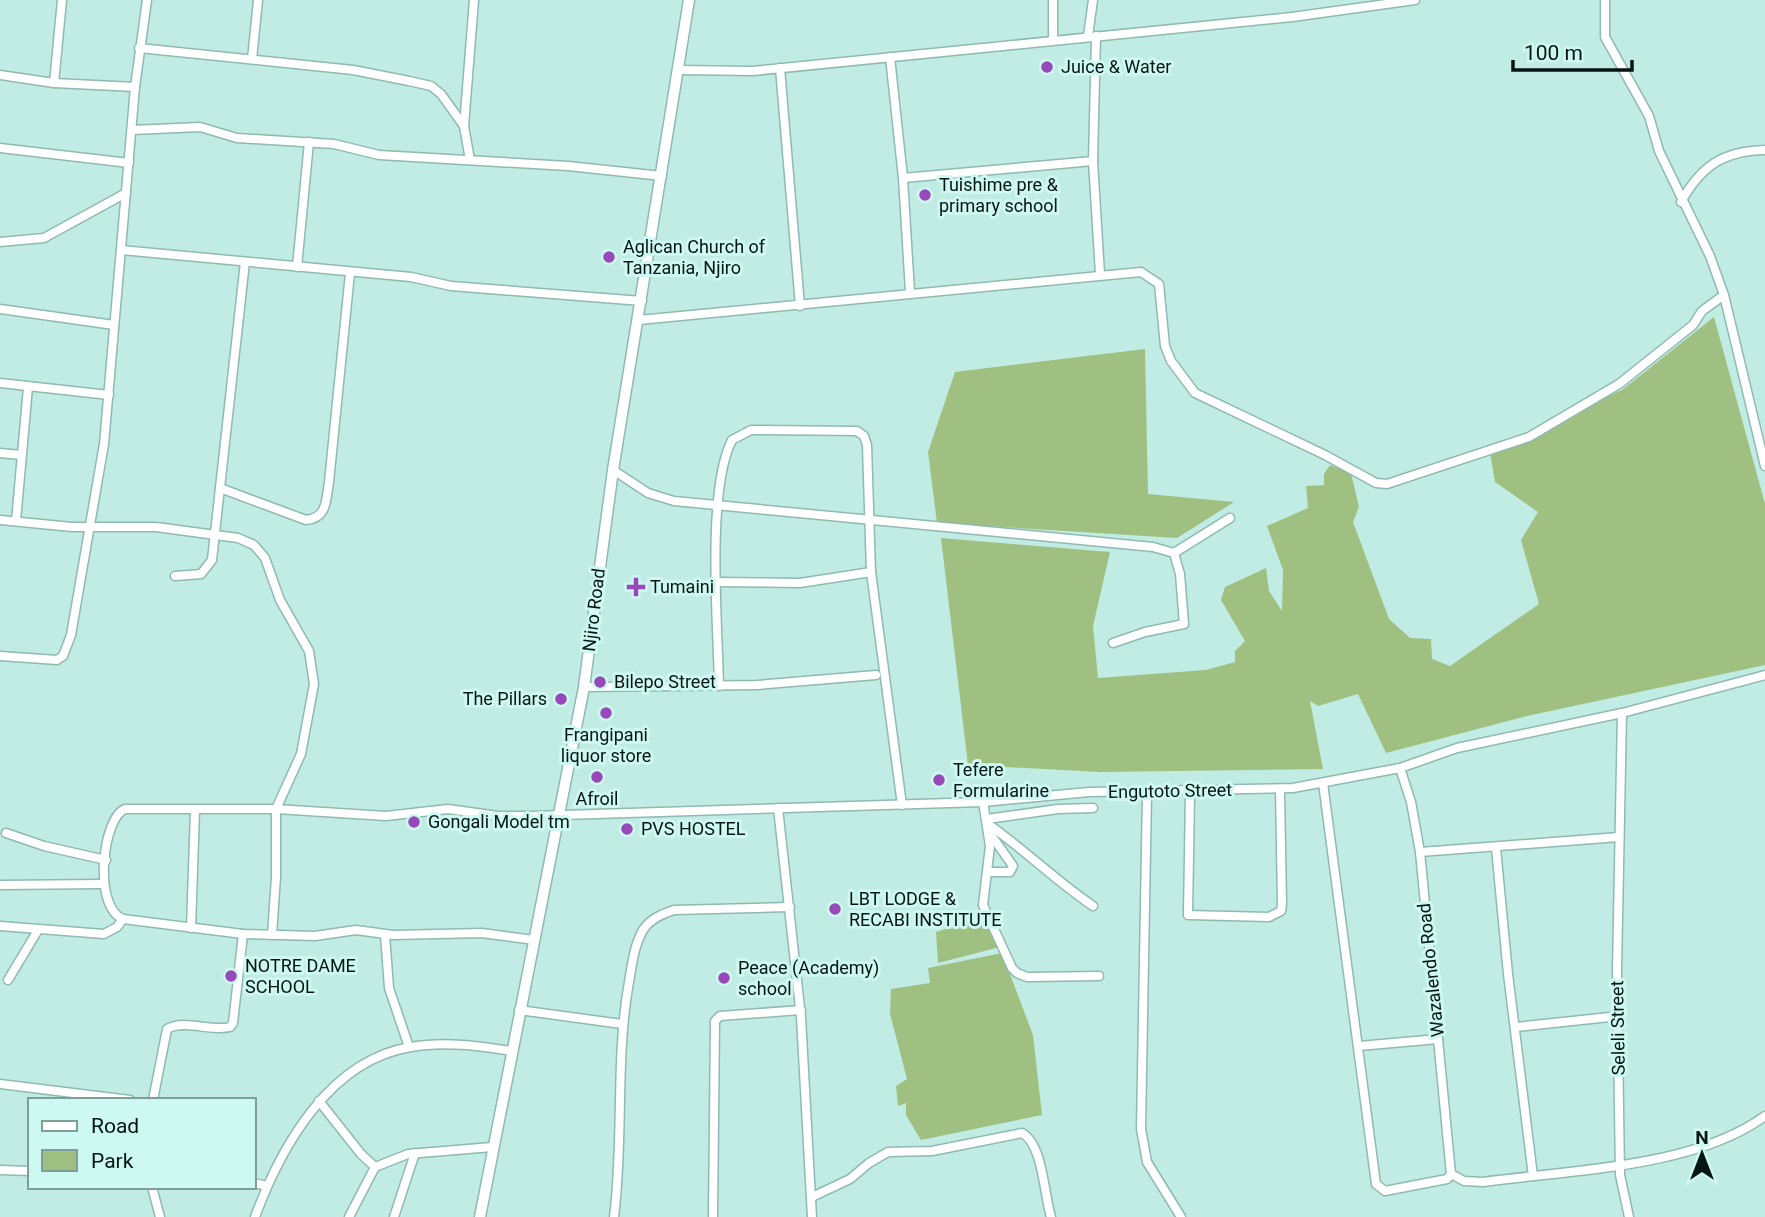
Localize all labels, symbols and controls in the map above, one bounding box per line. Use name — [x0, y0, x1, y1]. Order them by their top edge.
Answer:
scale bar — [1513, 28, 1632, 72]
text: 100 m — [1524, 41, 1583, 65]
place label: Juice & Water — [1061, 56, 1171, 77]
marker: Juice & Water — [1039, 59, 1055, 75]
place label: Tuishime pre & primary school — [939, 174, 1059, 216]
marker: Tuishime pre & primary school — [917, 187, 933, 203]
place label: Aglican Church of Tanzania, Njiro — [623, 236, 766, 278]
marker: Aglican Church of Tanzania, Njiro — [601, 249, 617, 265]
street label: Njiro Road — [578, 567, 609, 653]
place label: Tumaini — [650, 576, 714, 597]
marker: Tumaini — [628, 579, 644, 595]
place label: Bilepo Street — [614, 671, 716, 692]
marker: Bilepo Street — [592, 674, 608, 690]
place label: The Pillars — [463, 688, 547, 709]
marker: The Pillars — [553, 691, 569, 707]
marker: Frangipani liquor store — [598, 705, 614, 721]
place label: Frangipani liquor store — [561, 724, 651, 766]
place label: Tefere Formularine — [953, 759, 1049, 801]
marker: Afroil — [589, 769, 605, 785]
marker: Tefere Formularine — [931, 772, 947, 788]
street label: Engutoto Street — [1108, 779, 1232, 802]
place label: Afroil — [576, 788, 618, 809]
place label: Gongali Model tm — [428, 811, 570, 832]
marker: Gongali Model tm — [406, 814, 422, 830]
place label: PVS HOSTEL — [641, 818, 746, 839]
marker: PVS HOSTEL — [619, 821, 635, 837]
place label: LBT LODGE & RECABI INSTITUTE — [849, 888, 1002, 930]
marker: LBT LODGE & RECABI INSTITUTE — [827, 901, 843, 917]
street label: Wazalendo Road — [1413, 902, 1448, 1038]
place label: NOTRE DAME SCHOOL — [245, 955, 356, 997]
place label: Peace (Academy) school — [738, 957, 879, 999]
marker: NOTRE DAME SCHOOL — [223, 968, 239, 984]
marker: Peace (Academy) school — [716, 970, 732, 986]
street label: Seleli Street — [1606, 980, 1629, 1076]
legend — [28, 1098, 256, 1189]
text: Road — [91, 1114, 139, 1138]
north arrow — [1667, 1119, 1737, 1189]
text: N — [1695, 1126, 1709, 1149]
text: Park — [91, 1149, 134, 1173]

